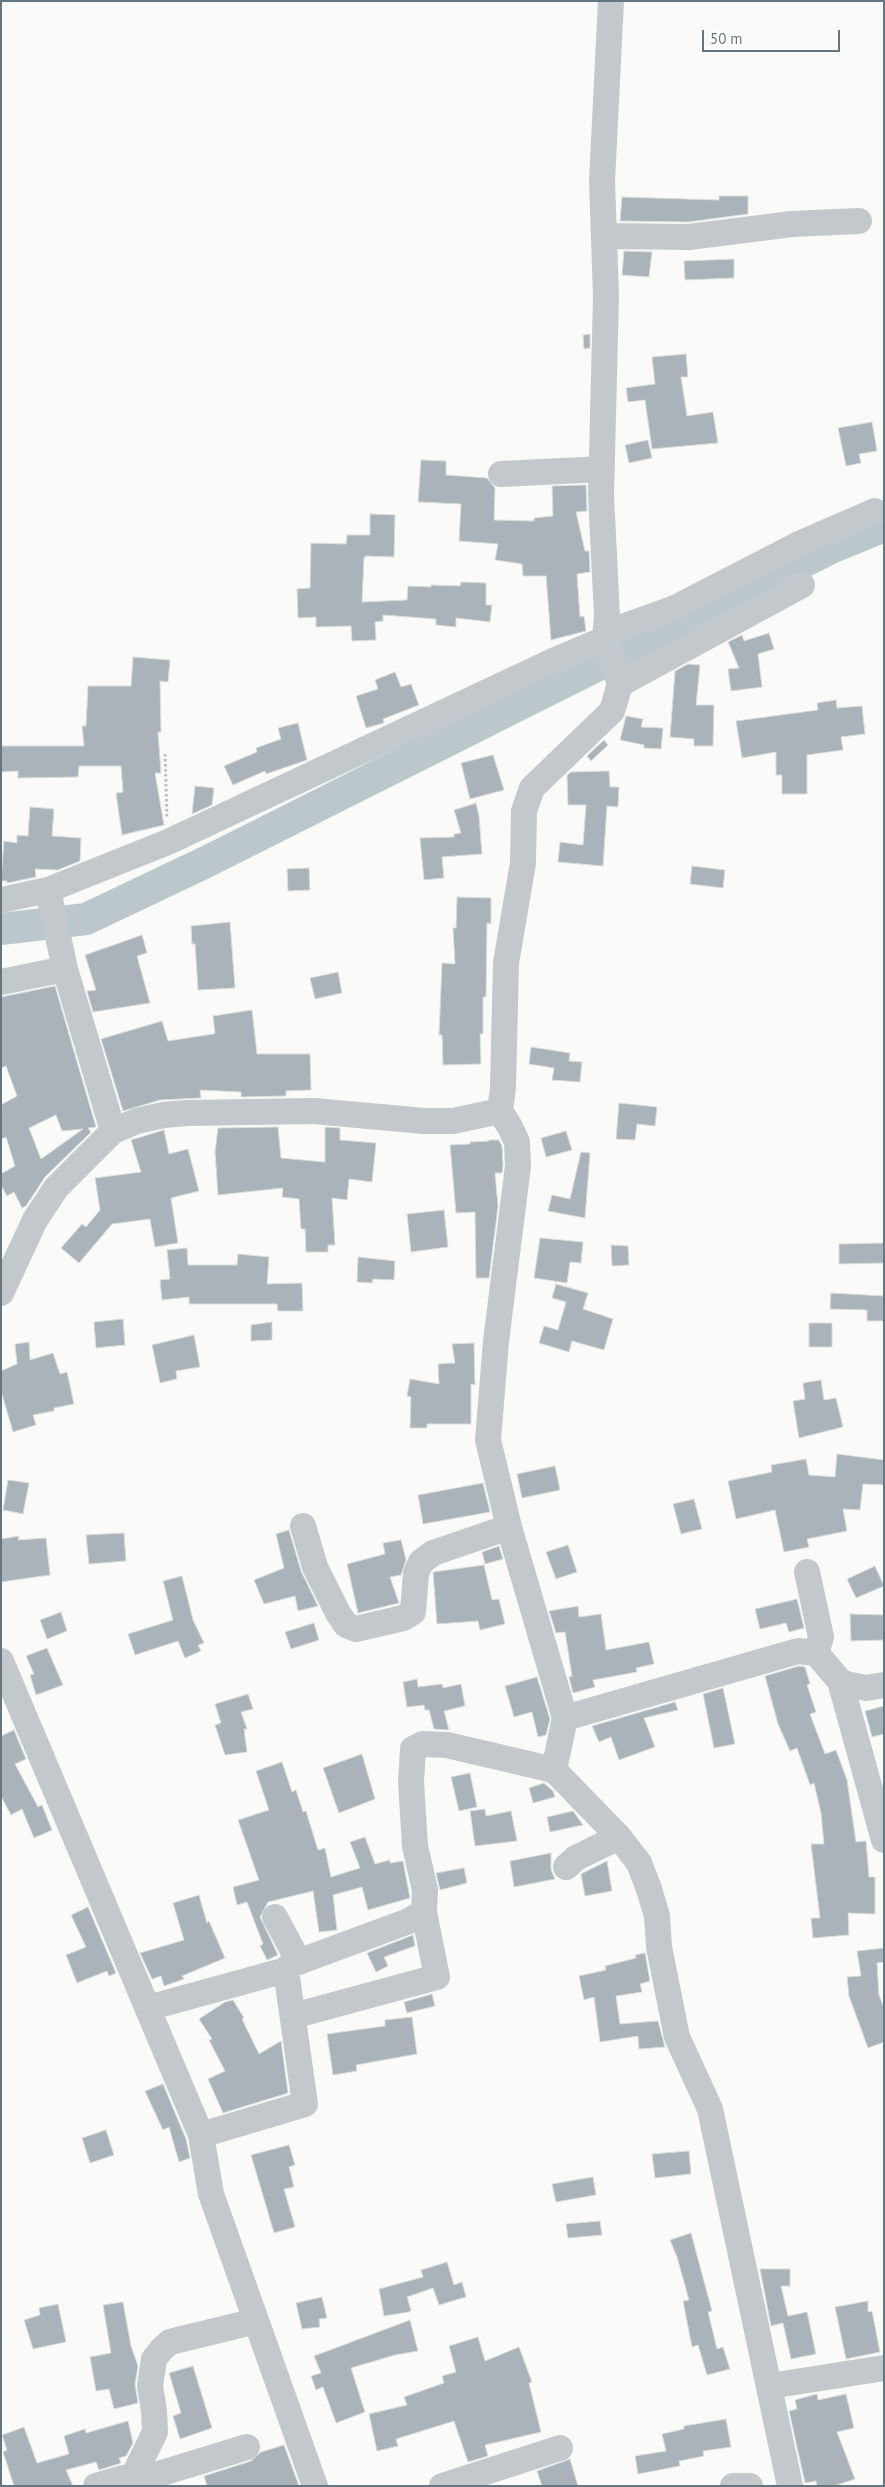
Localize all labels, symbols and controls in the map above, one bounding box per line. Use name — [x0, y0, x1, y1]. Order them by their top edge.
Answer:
scale bar — [705, 20, 842, 52]
text: 50 m — [710, 29, 743, 48]

